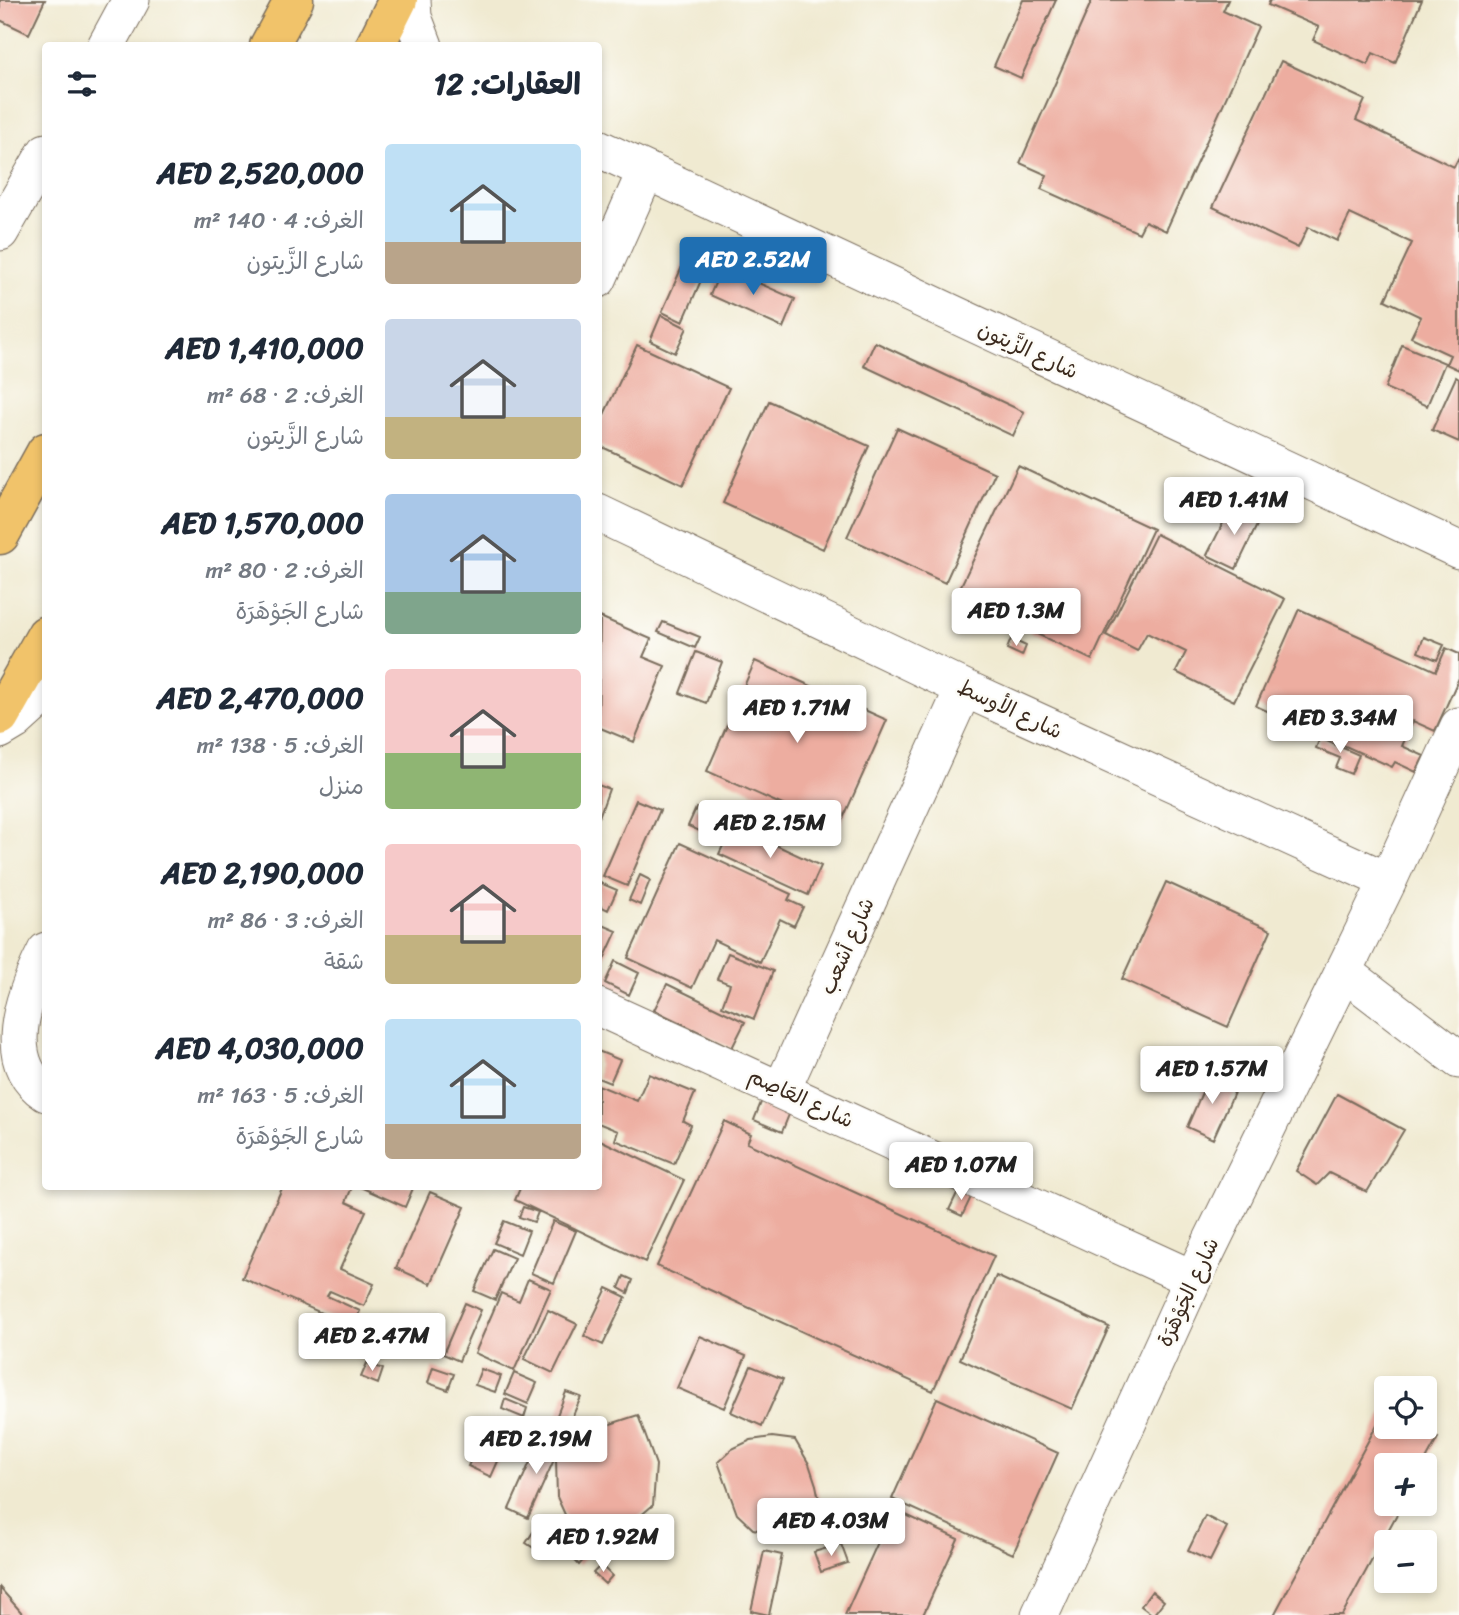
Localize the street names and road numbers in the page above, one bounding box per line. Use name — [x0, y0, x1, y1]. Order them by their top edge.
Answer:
street label: شارع الزَّيتون — [971, 310, 1085, 390]
street label: شارع الأوسط — [951, 668, 1069, 750]
street label: شارع أشعب — [809, 891, 885, 1001]
street label: شارع العَاصِم — [742, 1057, 860, 1139]
street label: شارع الجَوْهَرَة — [1146, 1231, 1230, 1353]

